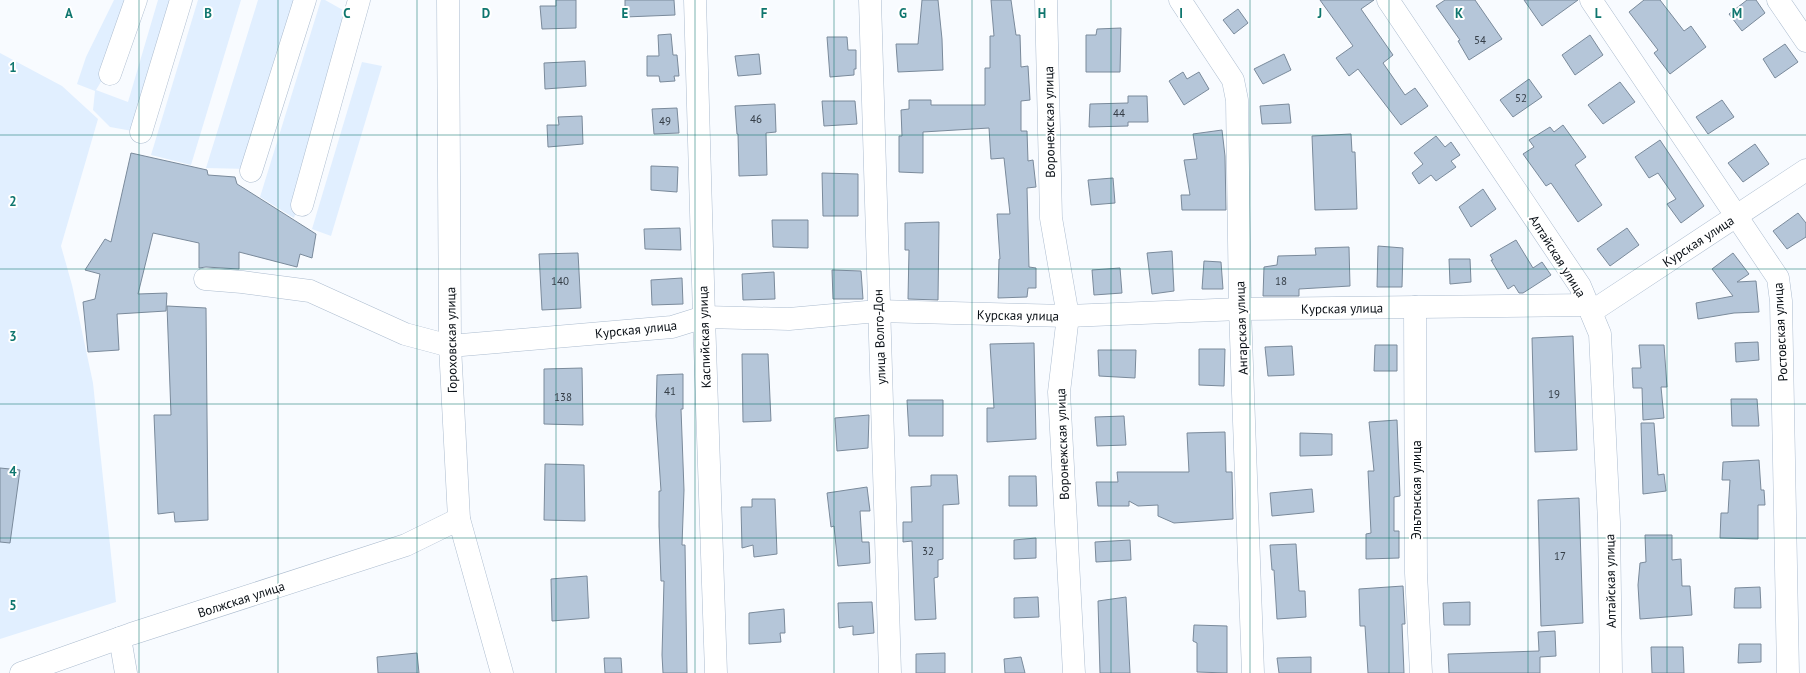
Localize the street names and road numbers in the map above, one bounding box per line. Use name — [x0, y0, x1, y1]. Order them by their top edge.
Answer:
street label: Воронежская улица — [1040, 66, 1059, 178]
street label: Алтайская улица — [1525, 212, 1590, 301]
street label: Курская улица — [1659, 212, 1737, 271]
street label: Ангарская улица — [1231, 281, 1252, 375]
street label: Ростовская улица — [1769, 282, 1792, 382]
street label: Каспийская улица — [694, 285, 715, 389]
street label: Гороховская улица — [442, 287, 461, 393]
street label: улица Волго-Дон — [869, 289, 890, 385]
street label: Курская улица — [1301, 299, 1383, 318]
street label: Курская улица — [977, 306, 1059, 325]
street label: Курская улица — [594, 317, 678, 342]
street label: Воронежская улица — [1052, 388, 1073, 500]
street label: Эльтонская улица — [1408, 440, 1425, 540]
street label: Алтайская улица — [1601, 534, 1620, 628]
street label: Волжская улица — [195, 577, 287, 622]

